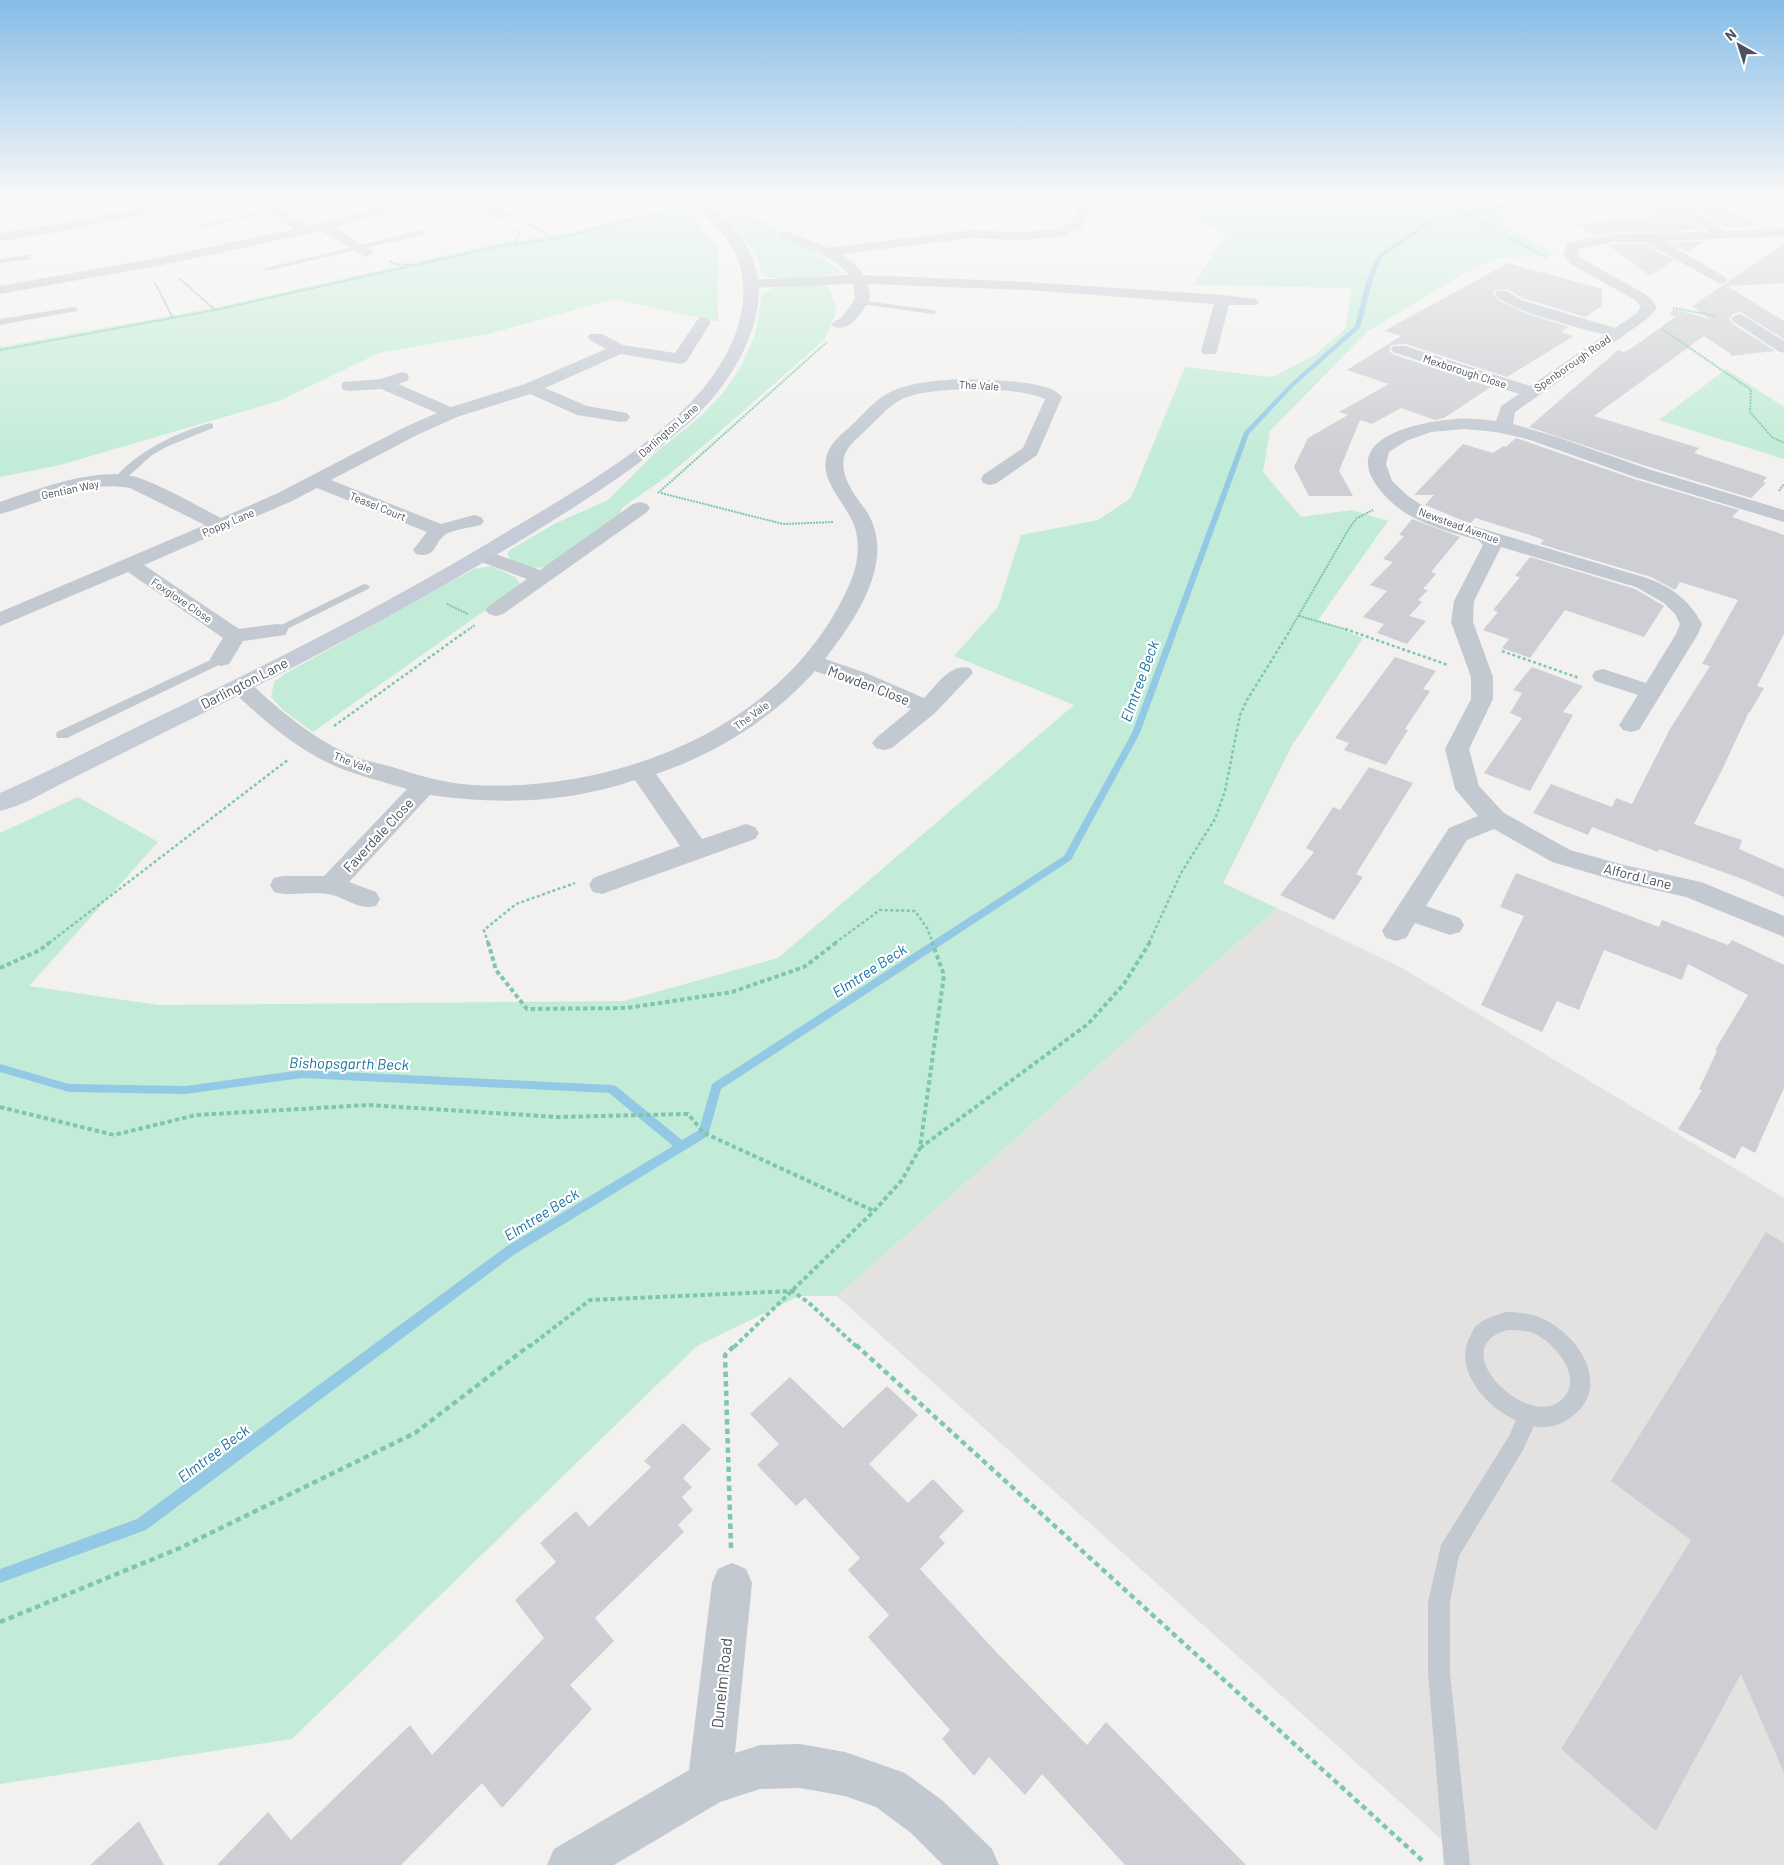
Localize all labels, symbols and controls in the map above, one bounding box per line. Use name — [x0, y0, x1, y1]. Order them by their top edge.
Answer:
north arrow — [1714, 20, 1764, 70]
text: N — [1722, 25, 1739, 44]
street label: Spenborough Road — [1531, 332, 1613, 394]
street label: Mexborough Close — [1422, 351, 1508, 391]
street label: The Vale — [959, 377, 1000, 393]
street label: Darlington Lane — [635, 400, 701, 460]
street label: Gentian Way — [40, 477, 100, 501]
street label: Teasel Court — [348, 489, 408, 523]
street label: Newstead Avenue — [1417, 504, 1501, 546]
street label: Poppy Lane — [200, 505, 256, 539]
street label: Foxglove Close — [149, 575, 215, 625]
water label: Elmtree Beck — [1116, 637, 1162, 724]
street label: Darlington Lane — [198, 654, 290, 712]
street label: Mowden Close — [826, 662, 912, 708]
street label: The Vale — [731, 698, 771, 732]
street label: The Vale — [332, 749, 374, 775]
street label: Faverdale Close — [339, 794, 417, 876]
street label: Alford Lane — [1602, 859, 1674, 893]
water label: Elmtree Beck — [829, 939, 910, 1001]
water label: Bishopsgarth Beck — [289, 1053, 410, 1073]
water label: Elmtree Beck — [500, 1184, 582, 1244]
water label: Elmtree Beck — [174, 1420, 253, 1486]
street label: Dunelm Road — [707, 1637, 735, 1729]

